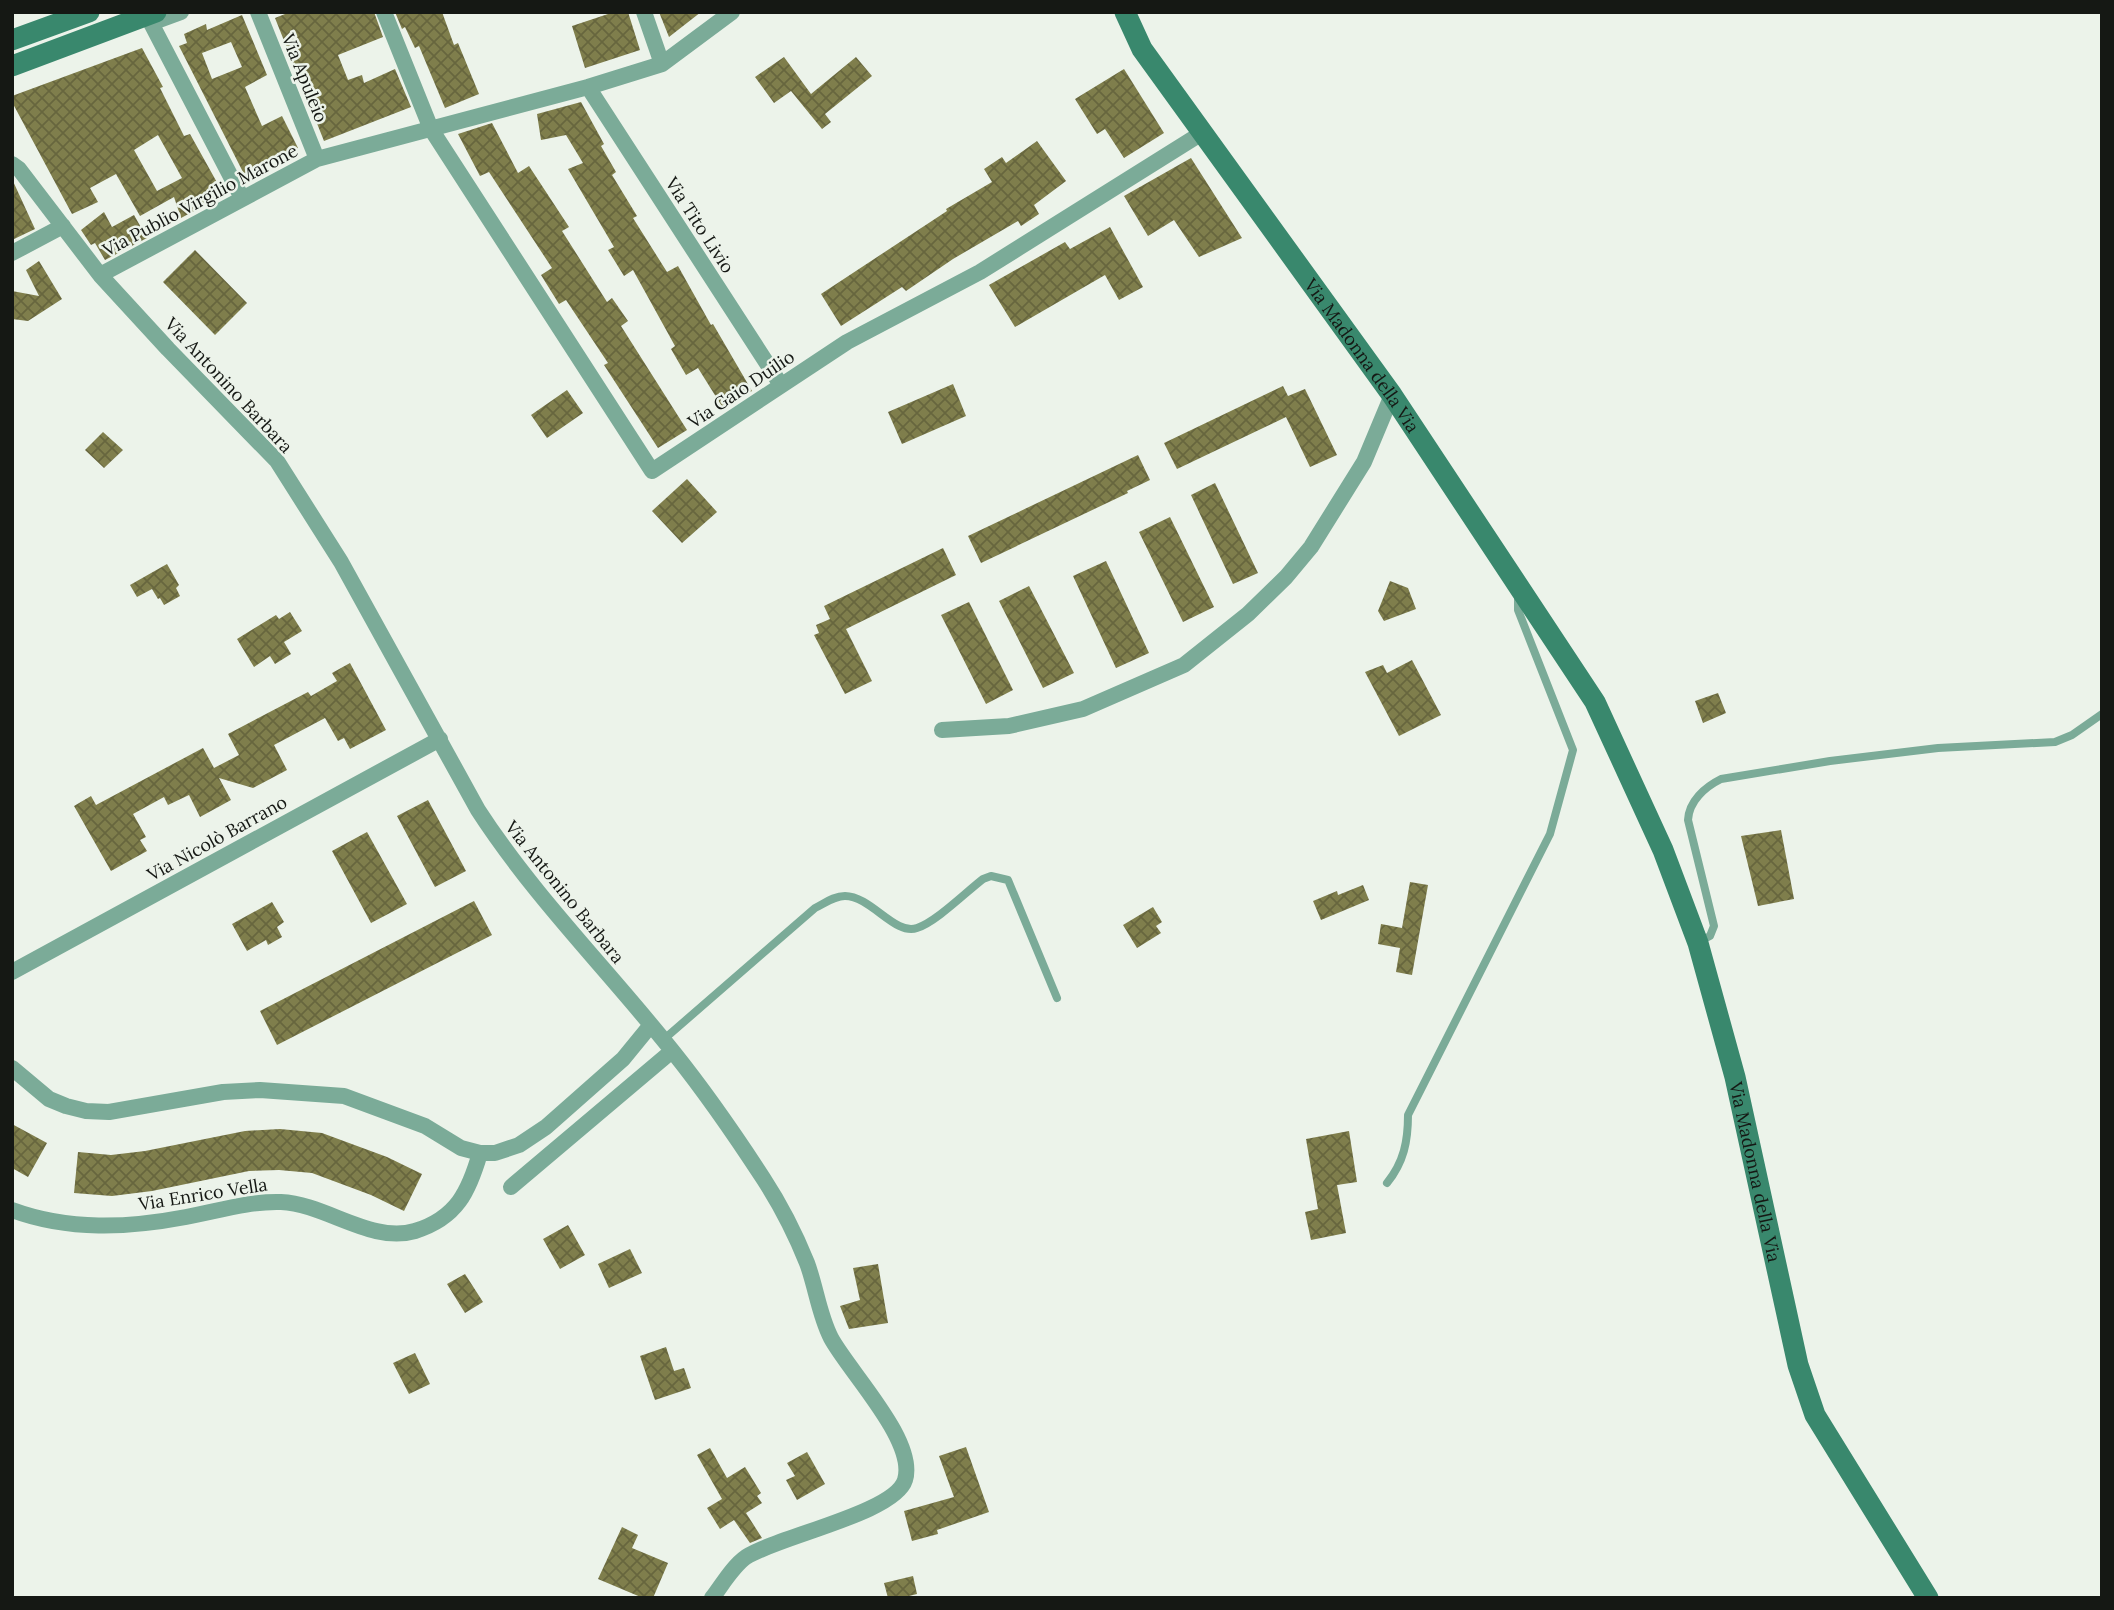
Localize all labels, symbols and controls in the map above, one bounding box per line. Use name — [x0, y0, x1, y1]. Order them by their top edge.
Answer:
street label: Via Apuleio — [276, 29, 333, 126]
street label: Via Publio Virgilio Marone — [98, 139, 302, 262]
street label: Via Tito Livio — [660, 172, 740, 277]
street label: Via Madonna della Via — [1299, 273, 1425, 437]
street label: Via Antonino Barbara — [159, 312, 298, 458]
street label: Via Gaio Duilio — [683, 345, 799, 434]
street label: Via Nicolò Barrano — [142, 790, 291, 886]
street label: Via Antonino Barbara — [500, 815, 630, 968]
street label: Via Madonna della Via — [1725, 1079, 1787, 1264]
street label: Via Enrico Vella — [136, 1172, 269, 1216]

